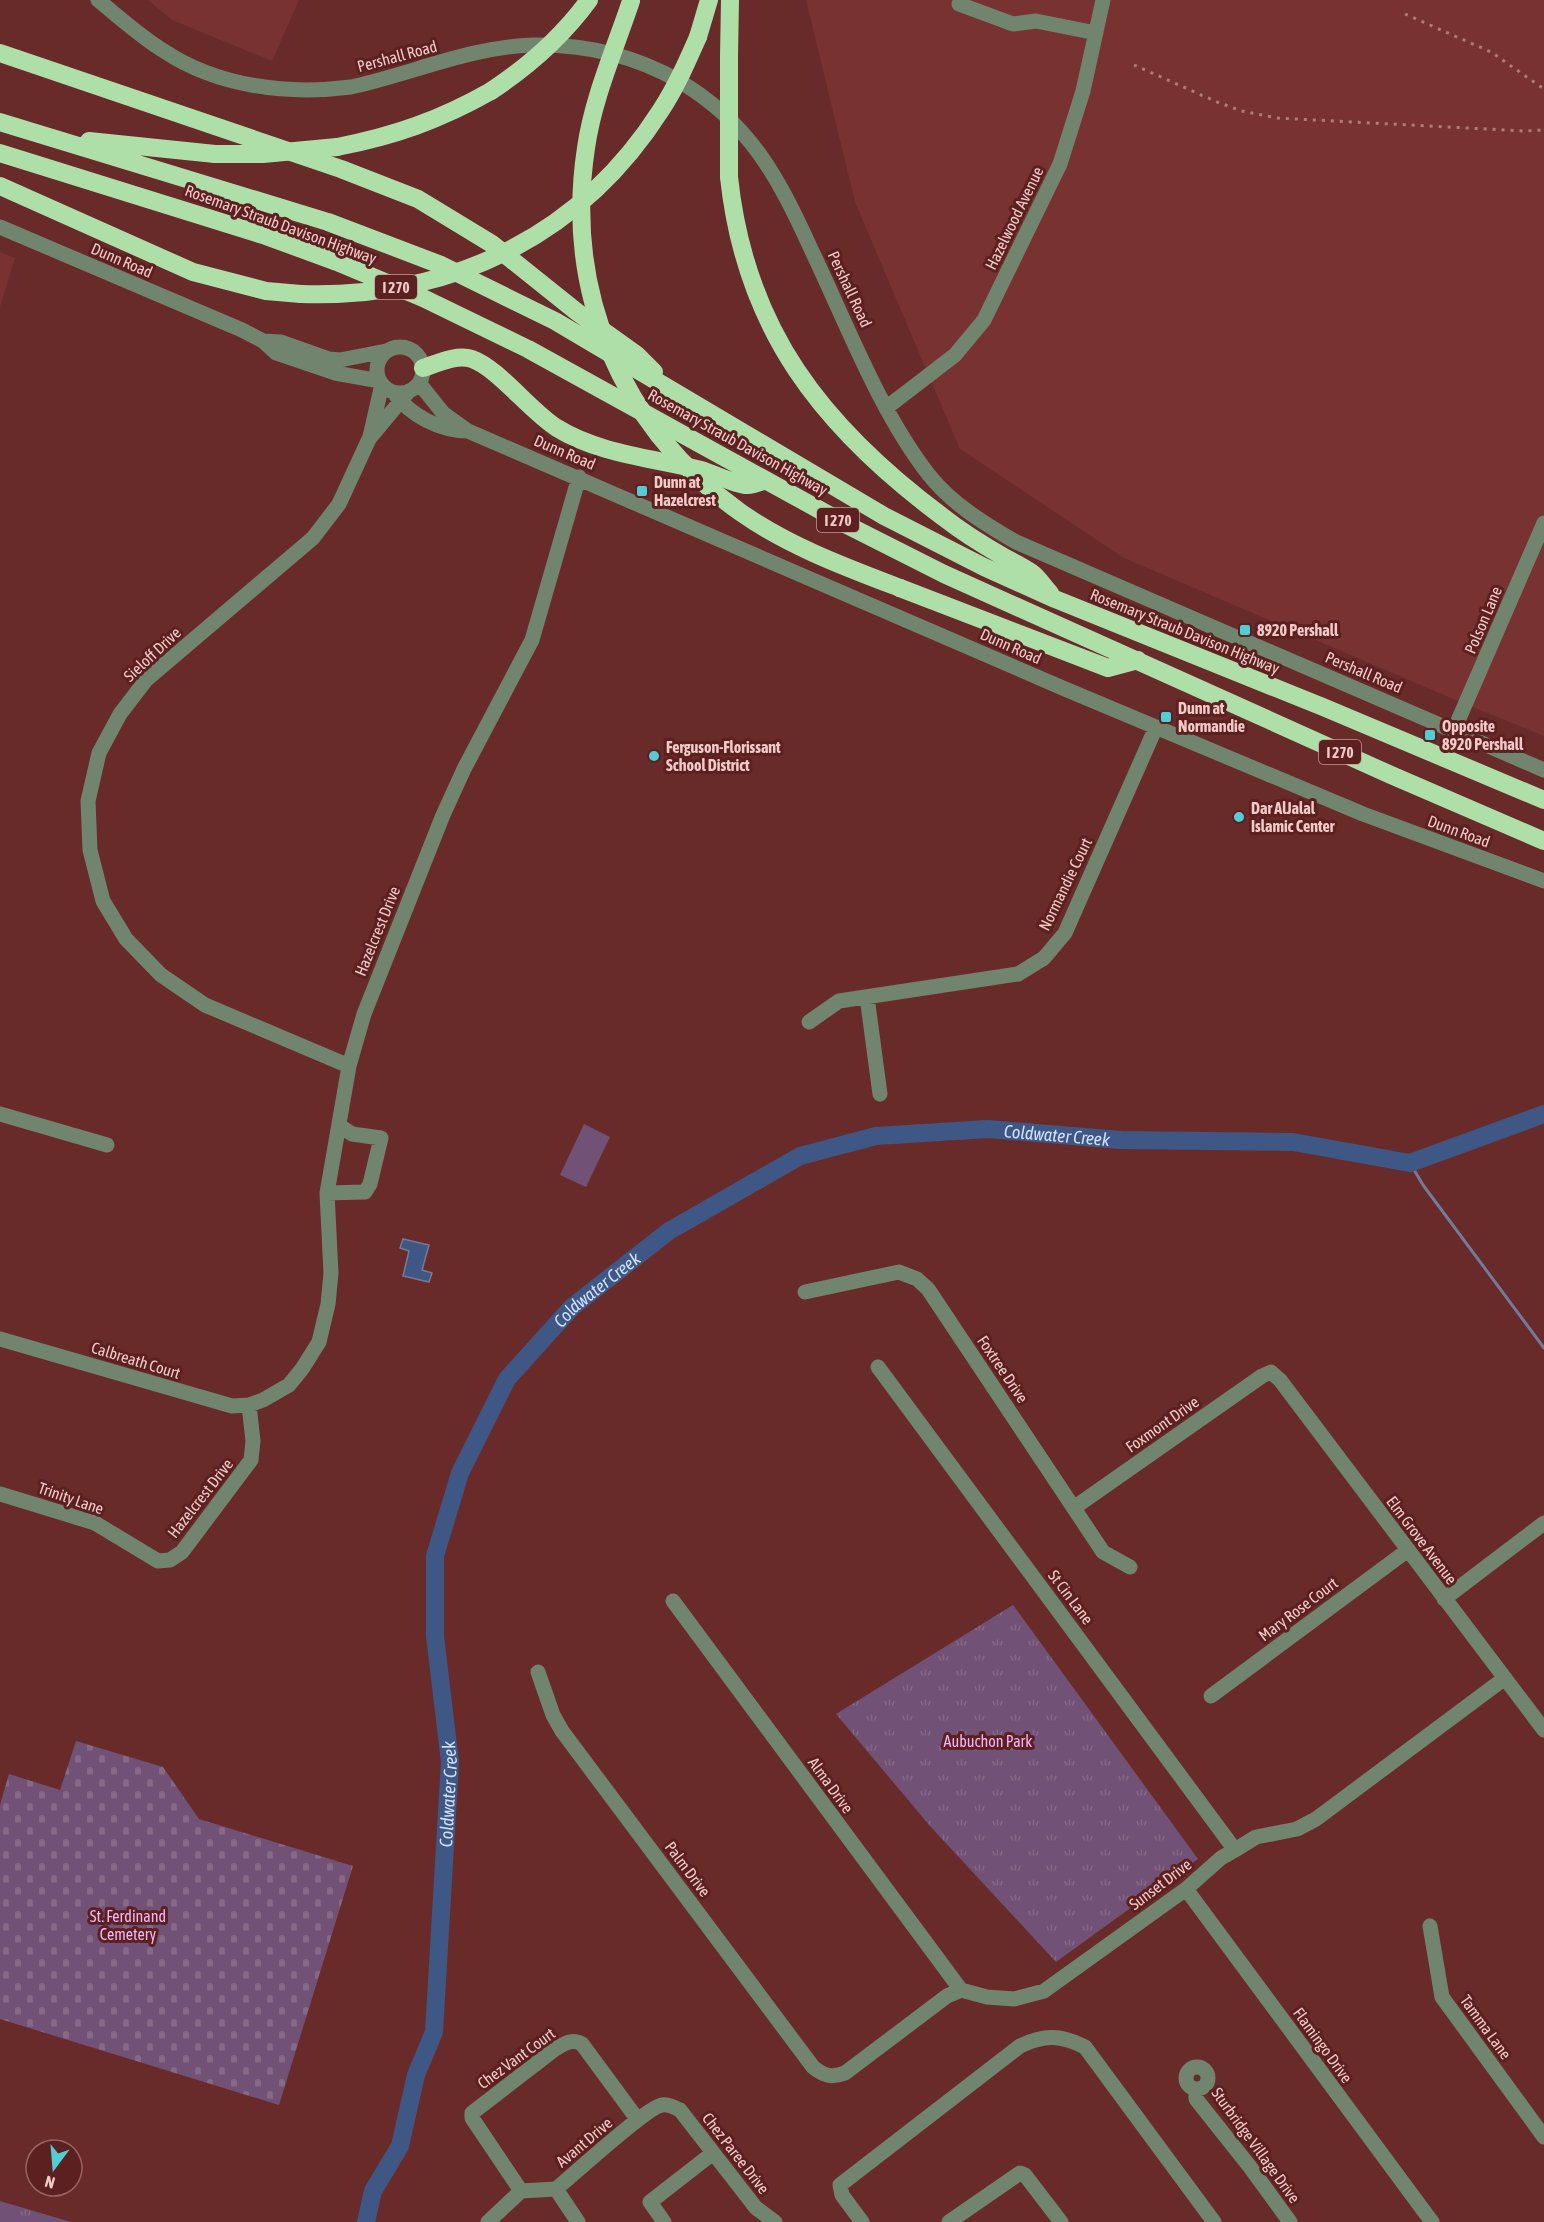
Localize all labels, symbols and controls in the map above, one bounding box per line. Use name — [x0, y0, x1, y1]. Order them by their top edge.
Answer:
street label: Pershall Road — [355, 37, 439, 75]
street label: Hazelwood Avenue — [981, 164, 1047, 272]
street label: Rosemary Straub Davison Highway — [182, 181, 380, 268]
street label: Dunn Road — [89, 239, 155, 281]
street label: Pershall Road — [825, 248, 875, 330]
road number: I 270 — [375, 275, 417, 299]
street label: Rosemary Straub Davison Highway — [645, 385, 831, 500]
street label: Dunn Road — [532, 431, 598, 473]
place label: Dunn at Hazelcrest — [654, 473, 716, 509]
marker: Dunn at Hazelcrest — [635, 484, 649, 498]
road number: I 270 — [817, 508, 859, 532]
street label: Polson Lane — [1461, 584, 1505, 656]
street label: Rosemary Straub Davison Highway — [1087, 585, 1283, 678]
place label: 8920 Pershall — [1257, 621, 1339, 639]
street label: Sieloff Drive — [120, 623, 184, 685]
marker: 8920 Pershall — [1238, 623, 1252, 637]
street label: Dunn Road — [978, 625, 1044, 667]
street label: Pershall Road — [1323, 648, 1405, 696]
place label: Dunn at Normandie — [1178, 699, 1245, 735]
marker: Dunn at Normandie — [1159, 710, 1173, 724]
place label: Opposite 8920 Pershall — [1442, 717, 1524, 753]
marker: Opposite 8920 Pershall — [1423, 728, 1437, 742]
place label: Ferguson-Florissant School District — [666, 738, 781, 774]
road number: I 270 — [1319, 740, 1361, 764]
marker: Ferguson-Florissant School District — [647, 749, 661, 763]
place label: Dar AlJalal Islamic Center — [1251, 799, 1335, 835]
marker: Dar AlJalal Islamic Center — [1232, 810, 1246, 824]
street label: Dunn Road — [1425, 811, 1493, 851]
street label: Normandie Court — [1035, 834, 1095, 933]
street label: Hazelcrest Drive — [351, 884, 403, 978]
water label: Coldwater Creek — [1003, 1120, 1112, 1150]
water label: Coldwater Creek — [549, 1247, 645, 1331]
street label: Foxtree Drive — [974, 1332, 1032, 1406]
street label: Calbreath Court — [89, 1338, 183, 1382]
street label: Foxmont Drive — [1122, 1392, 1202, 1456]
street label: Hazelcrest Drive — [164, 1455, 236, 1541]
street label: Trinity Lane — [36, 1478, 106, 1519]
street label: Elm Grove Avenue — [1383, 1492, 1461, 1588]
street label: St Cin Lane — [1045, 1566, 1097, 1628]
street label: Mary Rose Court — [1255, 1573, 1342, 1645]
park label: Aubuchon Park — [944, 1732, 1032, 1750]
water label: Coldwater Creek — [434, 1739, 461, 1848]
street label: Alma Drive — [805, 1754, 857, 1816]
street label: Palm Drive — [662, 1838, 714, 1900]
street label: Sunset Drive — [1125, 1855, 1195, 1913]
park label: St. Ferdinand Cemetery — [90, 1907, 166, 1944]
street label: Tamma Lane — [1457, 1991, 1515, 2063]
street label: Flamingo Drive — [1289, 2004, 1356, 2087]
street label: Chez Vant Court — [474, 2024, 558, 2092]
street label: Sturbridge Village Drive — [1207, 2084, 1304, 2207]
street label: Chez Paree Drive — [699, 2109, 773, 2197]
street label: Avant Drive — [552, 2113, 616, 2171]
north arrow — [24, 2138, 84, 2198]
text: N — [43, 2172, 57, 2192]

